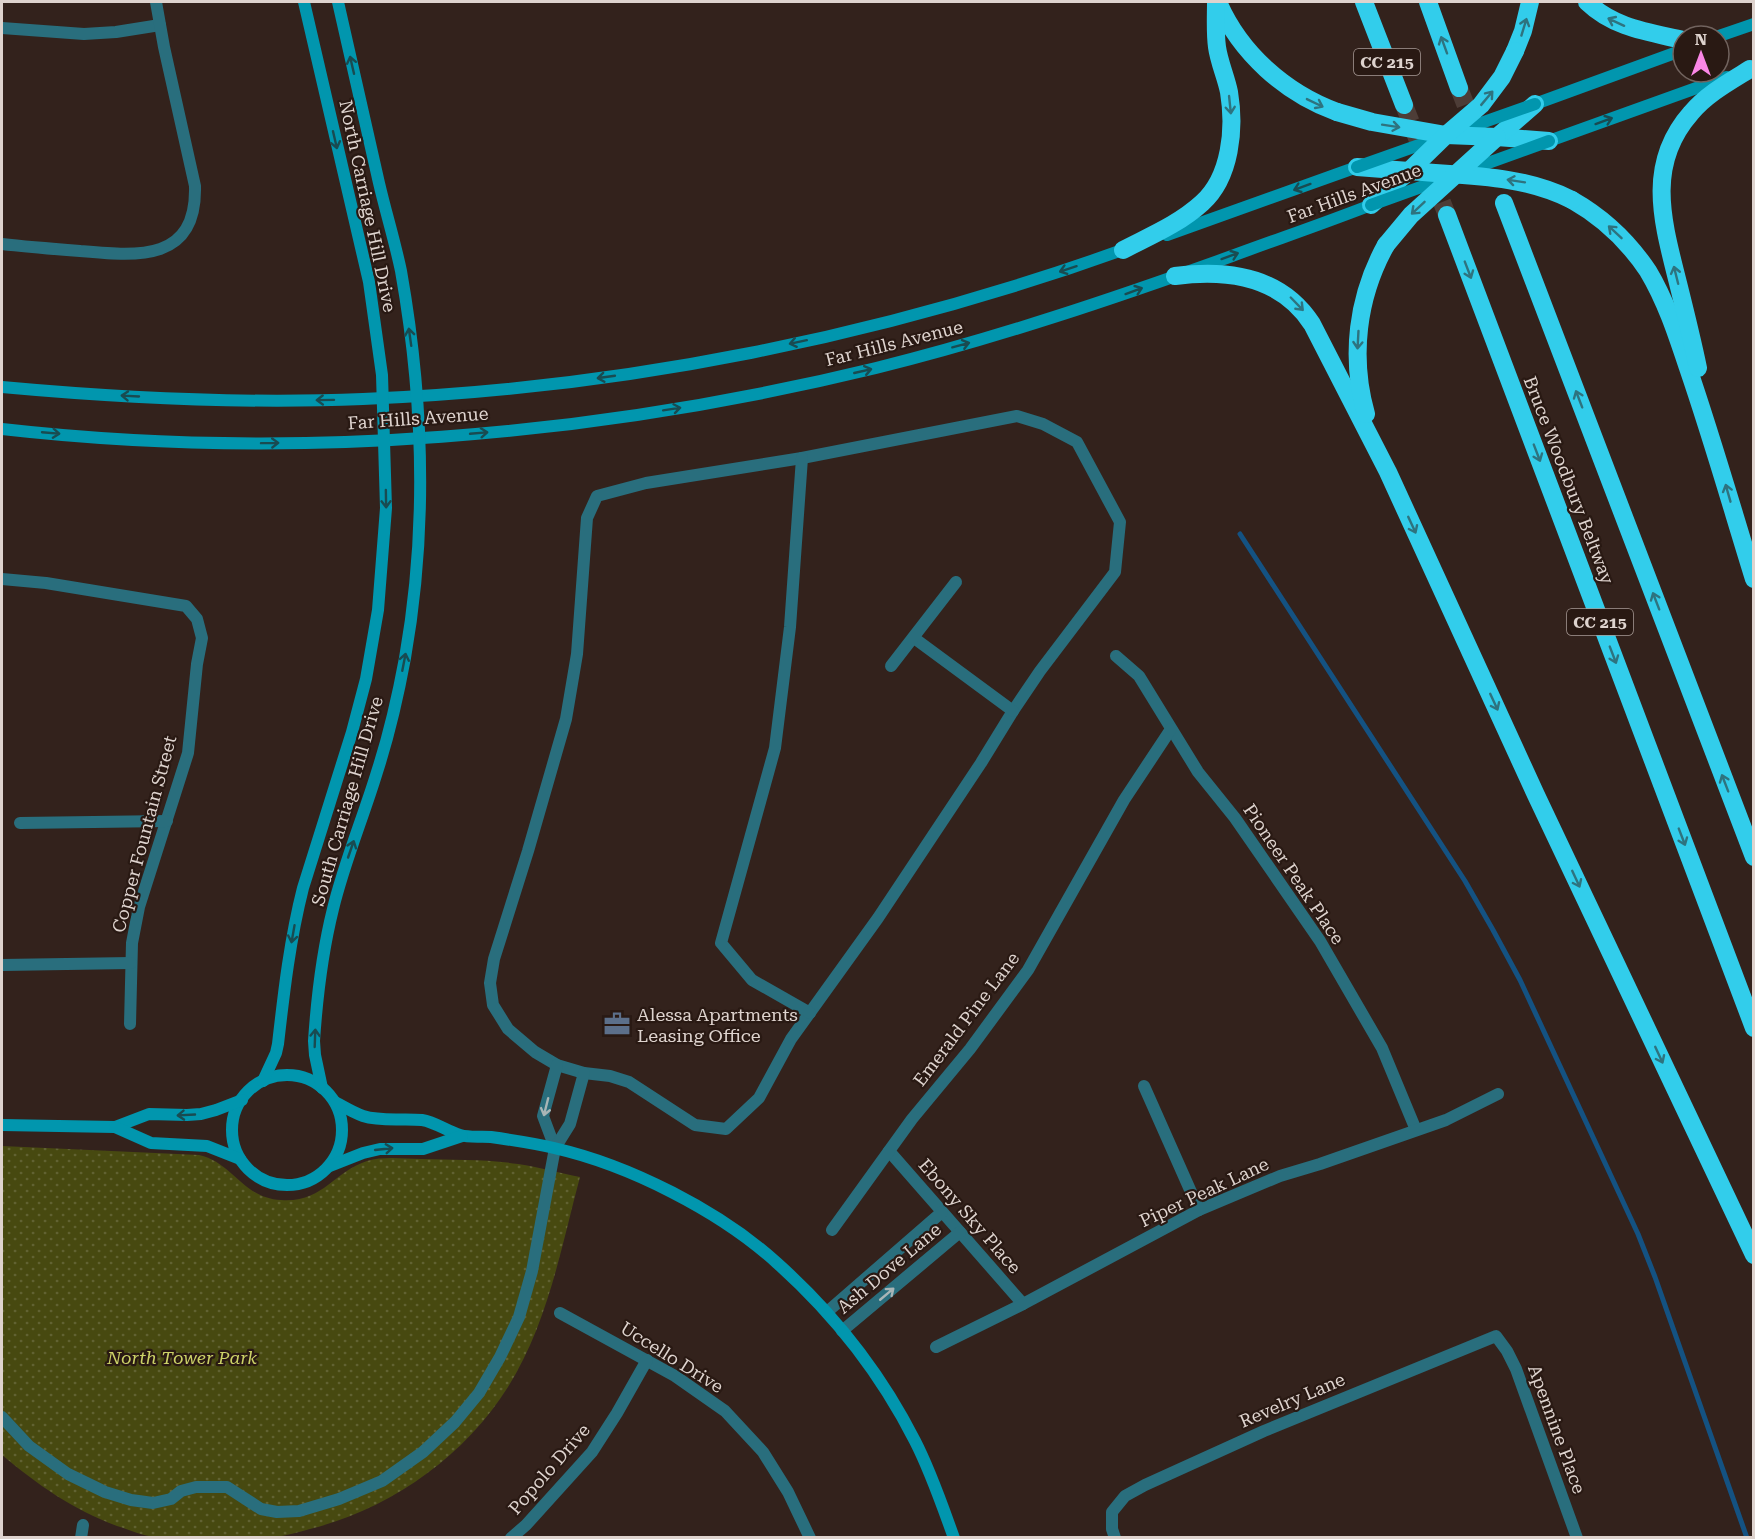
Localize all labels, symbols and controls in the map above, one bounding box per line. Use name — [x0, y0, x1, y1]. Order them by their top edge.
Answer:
one-way arrow — [1608, 16, 1626, 27]
one-way arrow — [1519, 18, 1530, 37]
north arrow — [1671, 24, 1731, 84]
text: N — [1695, 30, 1707, 49]
one-way arrow — [1437, 36, 1448, 55]
road number: CC 215 — [1354, 49, 1420, 75]
one-way arrow — [346, 55, 358, 74]
one-way arrow — [1480, 90, 1493, 106]
one-way arrow — [1225, 94, 1236, 114]
one-way arrow — [1305, 97, 1323, 109]
street label: North Carriage Hill Drive — [335, 98, 401, 314]
one-way arrow — [1594, 115, 1613, 126]
one-way arrow — [1380, 121, 1400, 132]
one-way arrow — [330, 131, 342, 150]
street label: Far Hills Avenue — [1284, 159, 1424, 227]
one-way arrow — [1507, 175, 1527, 186]
one-way arrow — [1293, 182, 1311, 193]
one-way arrow — [1411, 201, 1426, 215]
one-way arrow — [1608, 225, 1623, 240]
one-way arrow — [1220, 250, 1239, 261]
one-way arrow — [1463, 260, 1474, 279]
one-way arrow — [1059, 264, 1078, 275]
one-way arrow — [1669, 265, 1681, 284]
one-way arrow — [1124, 284, 1143, 295]
one-way arrow — [1289, 297, 1304, 312]
street label: Far Hills Avenue — [823, 316, 965, 370]
one-way arrow — [405, 328, 416, 348]
one-way arrow — [1352, 330, 1363, 350]
one-way arrow — [789, 337, 809, 348]
one-way arrow — [951, 339, 970, 350]
one-way arrow — [854, 364, 873, 376]
one-way arrow — [596, 371, 616, 382]
street label: Bruce Woodbury Beltway — [1520, 373, 1619, 587]
one-way arrow — [1572, 390, 1583, 409]
one-way arrow — [120, 391, 140, 402]
one-way arrow — [315, 394, 335, 406]
street label: Far Hills Avenue — [347, 403, 489, 433]
one-way arrow — [662, 403, 682, 414]
one-way arrow — [468, 427, 488, 438]
one-way arrow — [40, 428, 60, 439]
one-way arrow — [260, 437, 280, 449]
one-way arrow — [1532, 443, 1543, 461]
one-way arrow — [1722, 484, 1733, 503]
one-way arrow — [380, 488, 392, 508]
one-way arrow — [1408, 516, 1419, 534]
one-way arrow — [1649, 592, 1660, 611]
road number: CC 215 — [1567, 609, 1633, 635]
one-way arrow — [1608, 645, 1619, 664]
one-way arrow — [399, 652, 410, 672]
one-way arrow — [1488, 693, 1500, 711]
street label: South Carriage Hill Drive — [307, 694, 387, 908]
street label: Copper Fountain Street — [108, 733, 181, 935]
one-way arrow — [1719, 774, 1730, 793]
street label: Pioneer Peak Place — [1239, 800, 1349, 948]
one-way arrow — [1677, 827, 1688, 846]
one-way arrow — [347, 840, 358, 859]
one-way arrow — [1570, 870, 1582, 888]
one-way arrow — [287, 923, 298, 943]
street label: Emerald Pine Lane — [909, 948, 1023, 1090]
place label: Alessa Apartments Leasing Office — [637, 1004, 798, 1046]
office icon: Alessa Apartments Leasing Office — [602, 1009, 632, 1039]
one-way arrow — [309, 1029, 320, 1048]
one-way arrow — [1654, 1046, 1666, 1064]
one-way arrow — [539, 1097, 551, 1116]
one-way arrow — [176, 1109, 196, 1120]
one-way arrow — [374, 1143, 393, 1154]
street label: Piper Peak Lane — [1136, 1153, 1272, 1231]
street label: Ebony Sky Place — [915, 1154, 1026, 1278]
street label: Ash Dove Lane — [833, 1218, 945, 1318]
one-way arrow — [879, 1287, 894, 1301]
street label: Uccello Drive — [617, 1317, 727, 1397]
park label: North Tower Park — [106, 1347, 257, 1368]
street label: Apennine Place — [1524, 1362, 1590, 1496]
street label: Revelry Lane — [1236, 1368, 1348, 1432]
street label: Popolo Drive — [504, 1419, 594, 1519]

